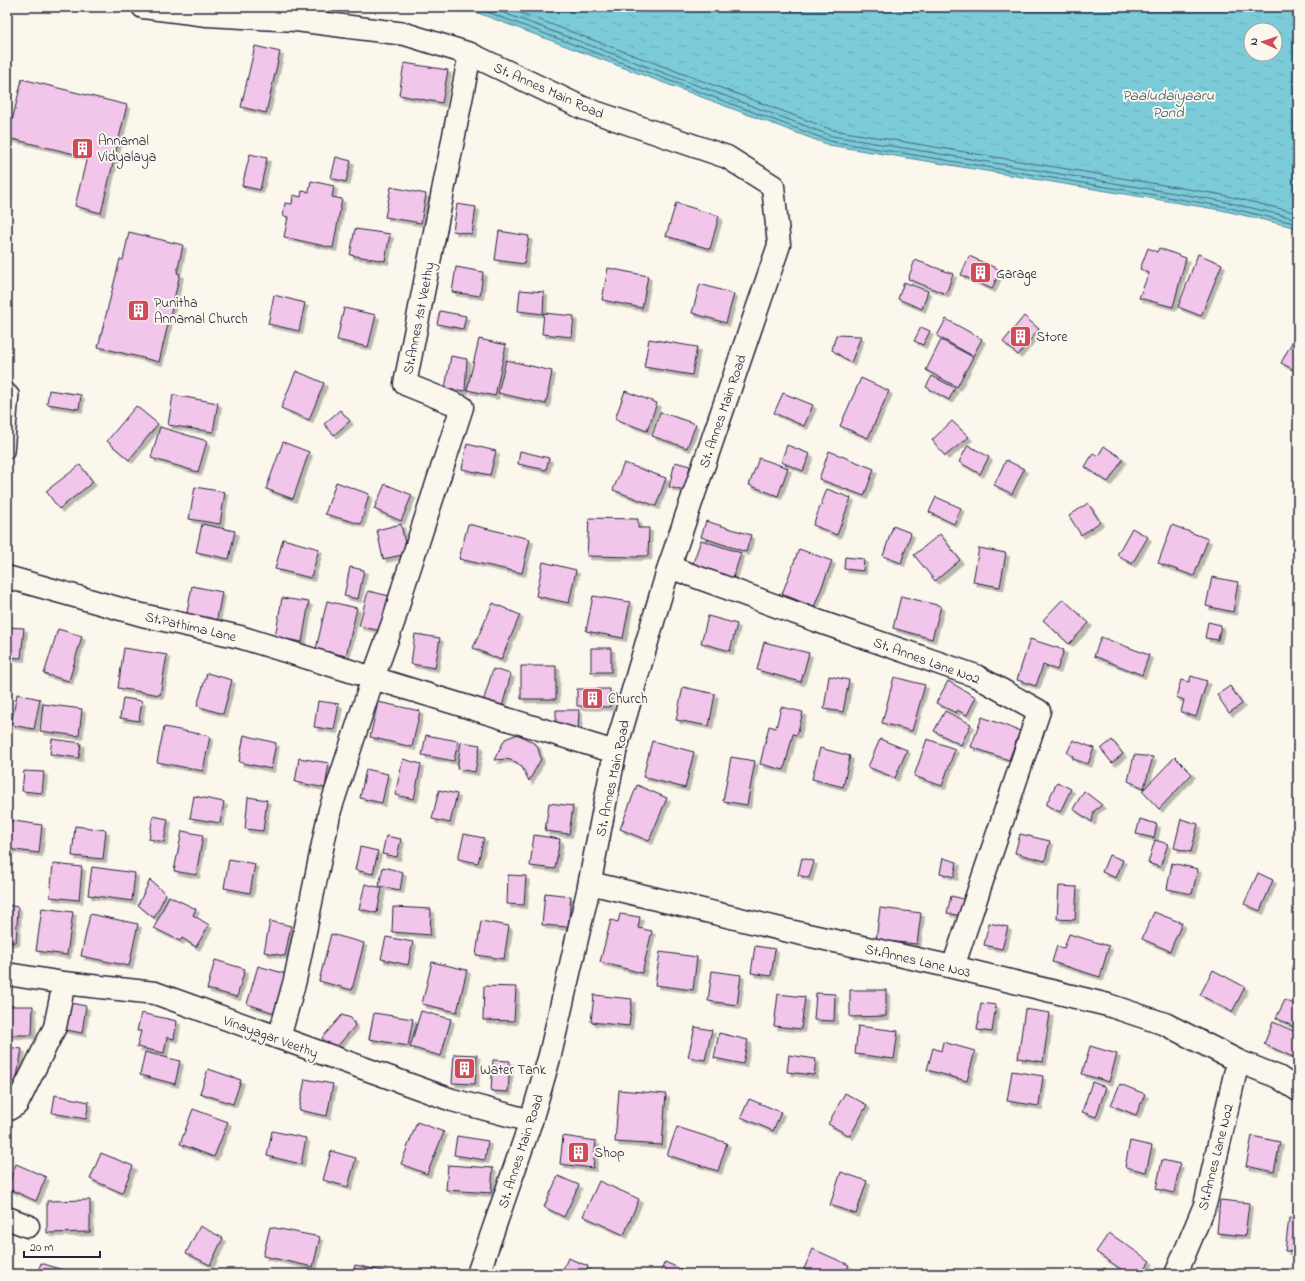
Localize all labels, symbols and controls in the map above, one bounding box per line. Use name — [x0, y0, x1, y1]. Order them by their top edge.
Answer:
north arrow — [1243, 22, 1283, 62]
text: N — [1246, 37, 1262, 46]
street label: St. Annes Main Road — [490, 58, 607, 125]
water label: Paaludaiyaaru Pond — [1122, 85, 1214, 124]
place label: Annamal Vidyalaya — [97, 131, 156, 169]
building icon: Annamal Vidyalaya — [69, 135, 95, 161]
street label: St.Annes 1st Veethy — [398, 260, 442, 376]
building icon: Garage — [967, 260, 993, 286]
place label: Garage — [996, 264, 1038, 286]
place label: Punitha Annamal Church — [154, 293, 248, 330]
building icon: Punitha Annamal Church — [126, 297, 152, 323]
building icon: Store — [1008, 323, 1034, 349]
place label: Store — [1036, 327, 1068, 348]
street label: St. Annes Main Road — [694, 352, 753, 471]
street label: St.Pathima Lane — [143, 607, 239, 648]
street label: St. Annes Lane No2 — [870, 632, 983, 691]
building icon: Church — [580, 685, 606, 711]
place label: Church — [608, 689, 648, 710]
street label: St. Annes Main Road — [591, 718, 636, 839]
street label: St.Annes Lane No3 — [863, 939, 973, 984]
street label: Vinayagar Veethy — [219, 1010, 321, 1065]
building icon: Water Tank — [452, 1056, 478, 1082]
place label: Water Tank — [480, 1060, 547, 1081]
street label: St. Annes Main Road — [493, 1092, 550, 1211]
street label: St.Annes Lane No2 — [1193, 1102, 1240, 1213]
building icon: Shop — [565, 1139, 591, 1165]
place label: Shop — [594, 1143, 625, 1164]
scale bar — [24, 1233, 100, 1259]
text: 20 m — [30, 1239, 53, 1257]

